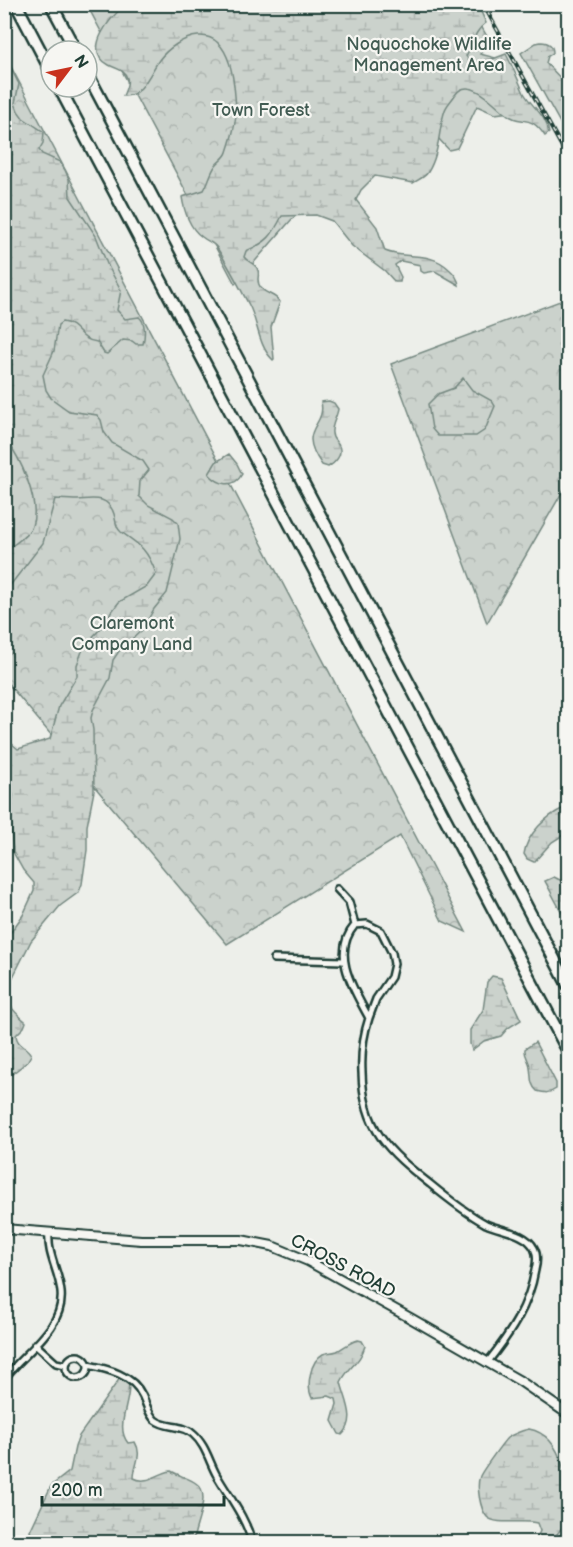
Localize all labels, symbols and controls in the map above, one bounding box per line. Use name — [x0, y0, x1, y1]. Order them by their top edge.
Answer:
park label: Noquochoke Wildlife Management Area — [346, 34, 512, 76]
north arrow — [39, 39, 99, 99]
text: N — [69, 52, 92, 72]
park label: Town Forest — [212, 100, 310, 121]
park label: Claremont Company Land — [72, 613, 192, 655]
street label: CROSS ROAD — [287, 1230, 399, 1302]
scale bar — [42, 1469, 224, 1507]
text: 200 m — [51, 1480, 103, 1501]

